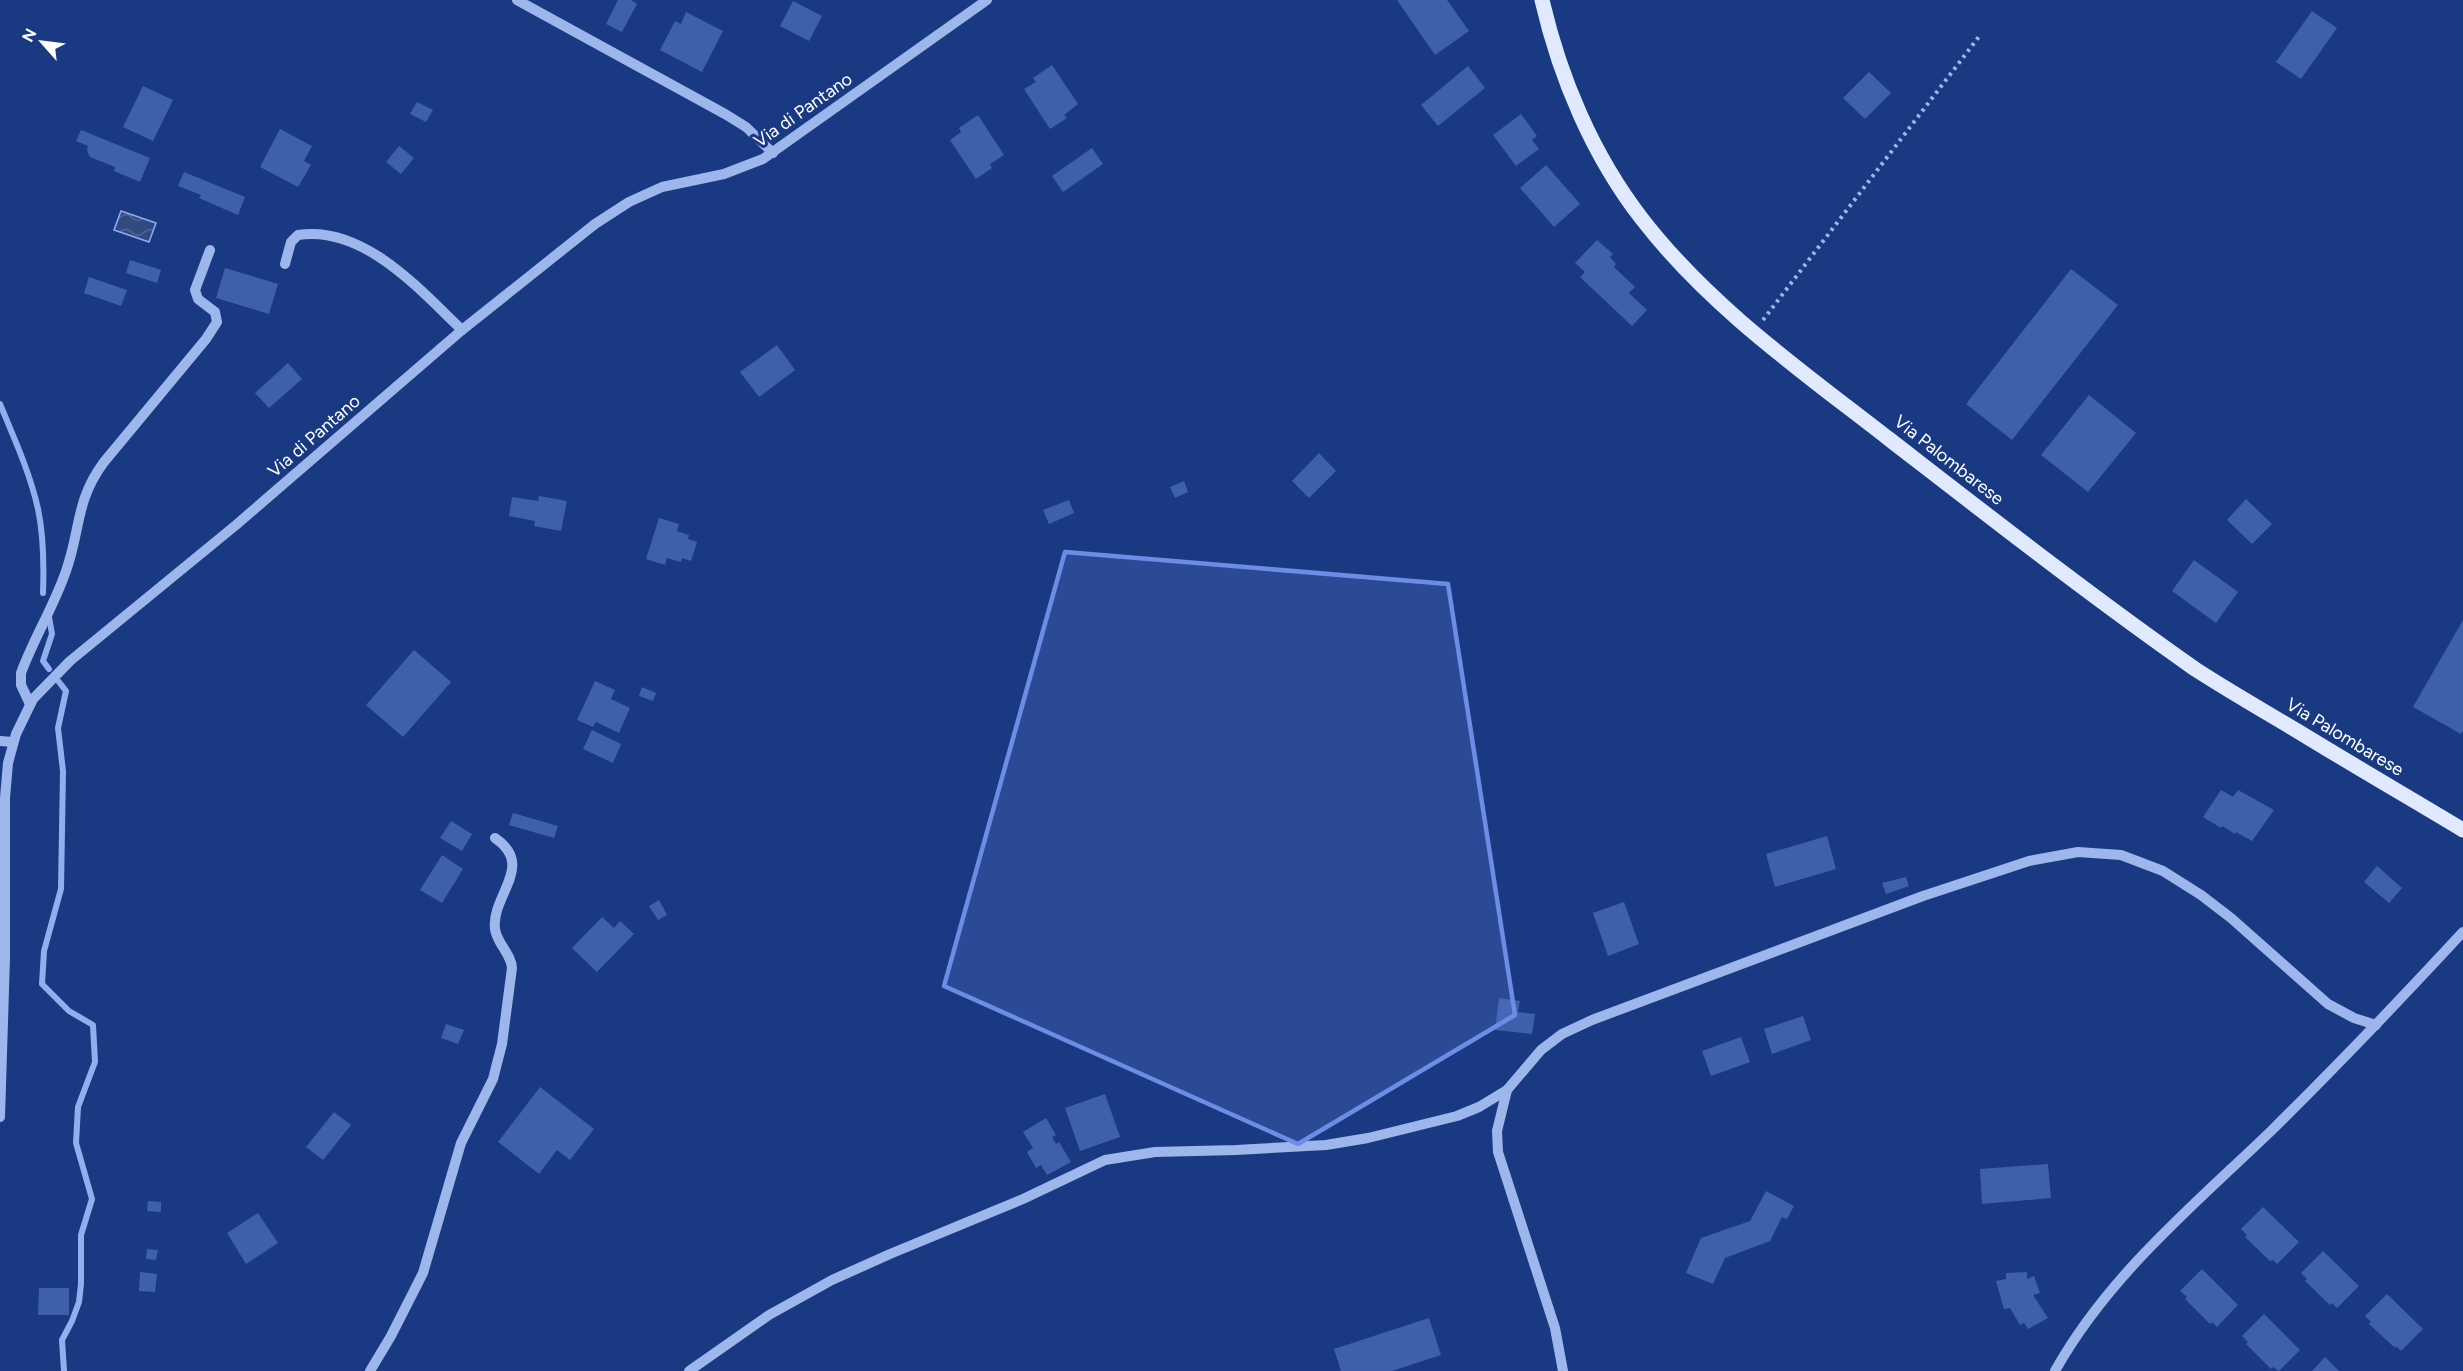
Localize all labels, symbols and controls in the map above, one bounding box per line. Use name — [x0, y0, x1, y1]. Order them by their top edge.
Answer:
north arrow — [12, 12, 72, 72]
text: N — [18, 25, 40, 45]
street label: Via di Pantano — [749, 68, 857, 152]
street label: Via di Pantano — [263, 390, 365, 482]
street label: Via Palombarese — [1890, 410, 2008, 510]
street label: Via Palombarese — [2282, 693, 2408, 781]

